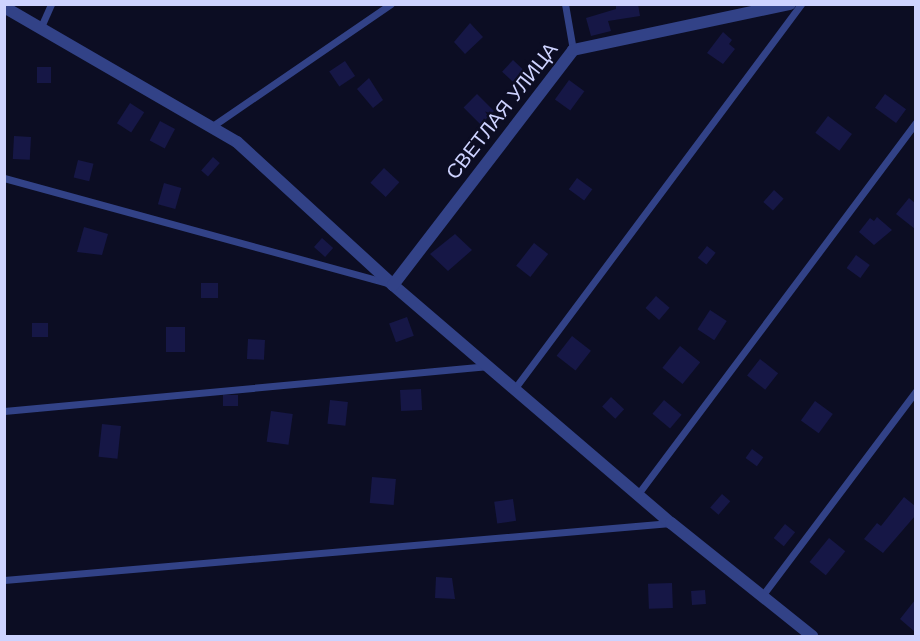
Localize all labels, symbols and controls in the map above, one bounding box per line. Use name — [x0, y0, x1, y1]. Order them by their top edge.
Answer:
street label: СВЕТЛАЯ УЛИЦА — [441, 38, 563, 184]

